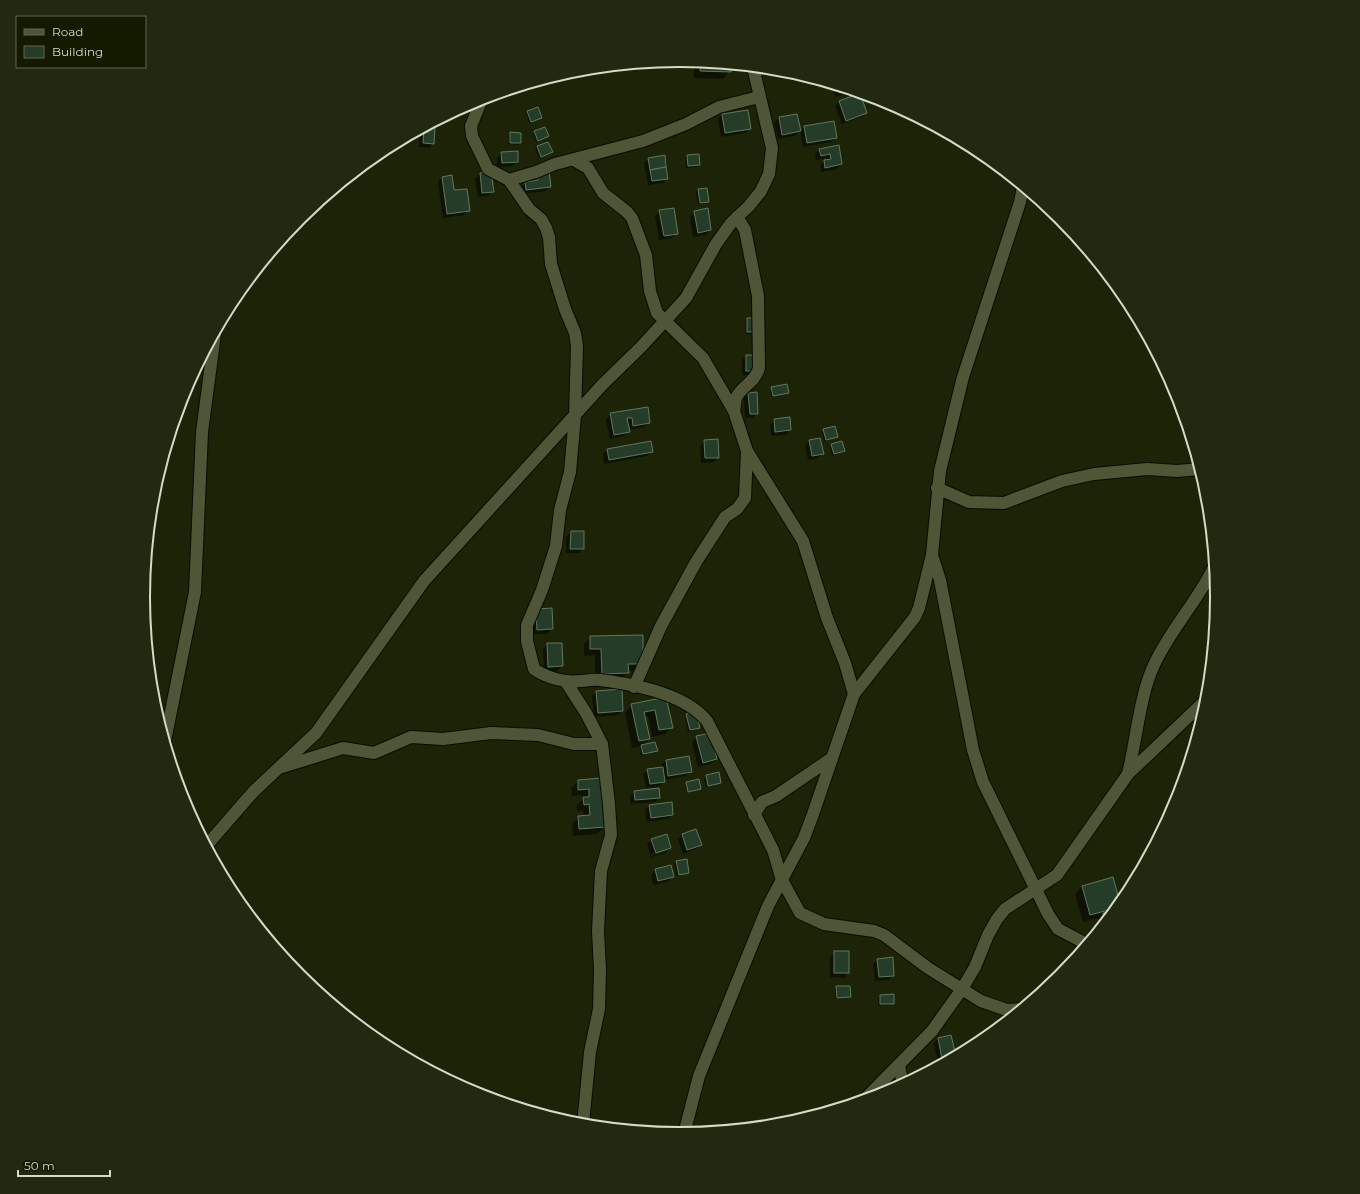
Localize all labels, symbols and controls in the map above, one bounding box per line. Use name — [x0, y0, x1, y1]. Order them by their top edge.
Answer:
legend — [16, 16, 146, 68]
text: Road — [52, 24, 83, 39]
text: Building — [52, 44, 103, 59]
scale bar — [18, 1152, 110, 1178]
text: 50 m — [24, 1158, 55, 1173]

